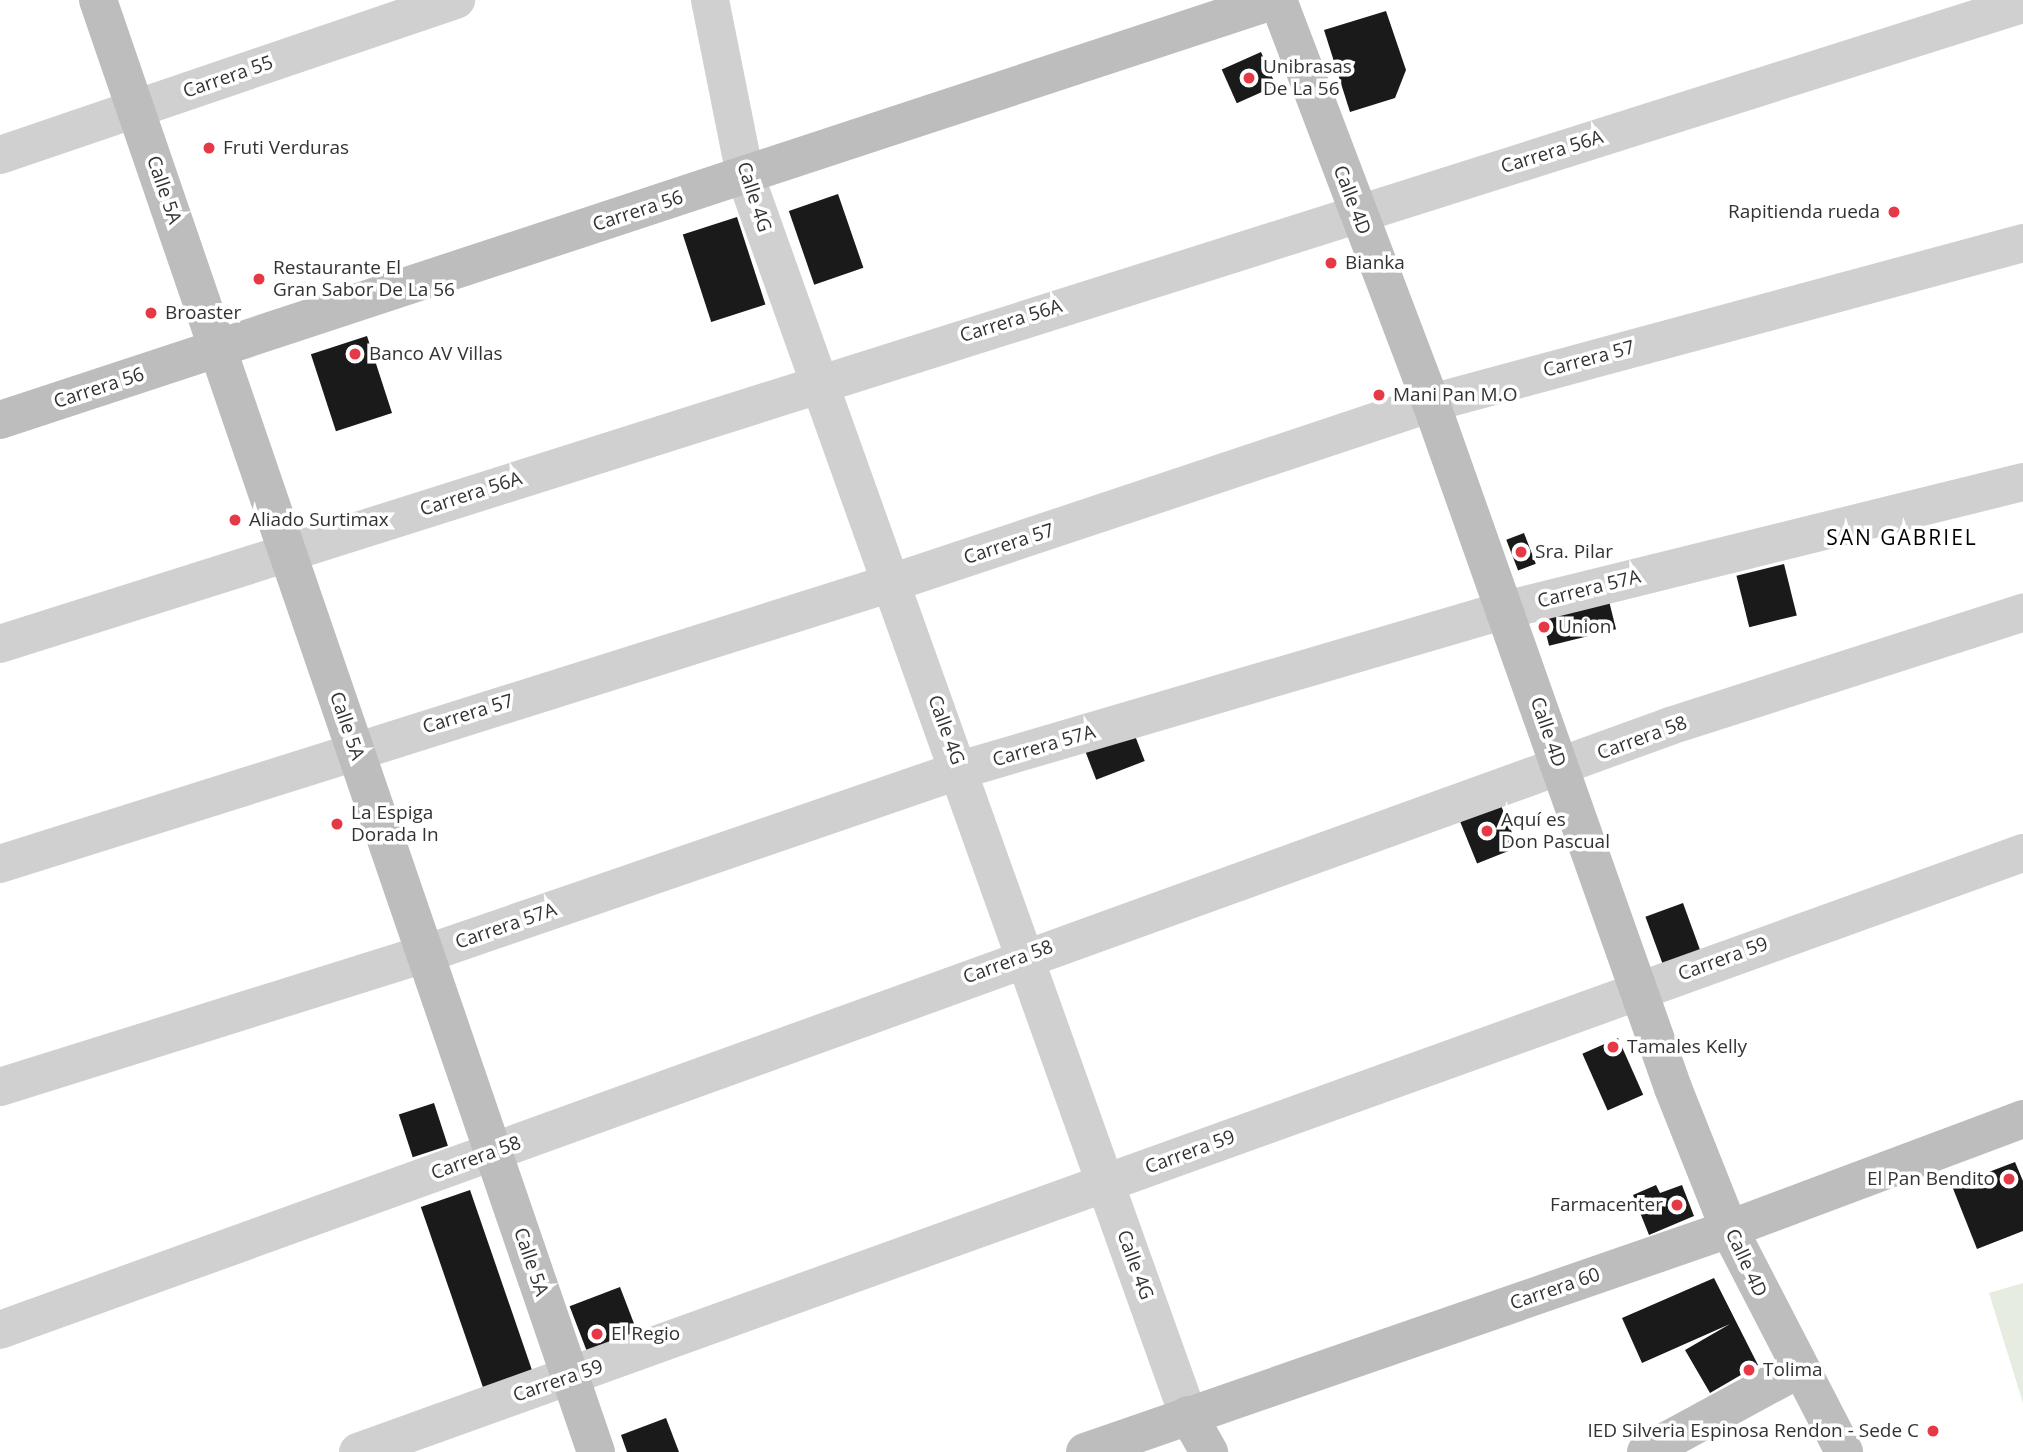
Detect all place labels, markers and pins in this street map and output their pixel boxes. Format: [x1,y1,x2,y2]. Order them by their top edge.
place label: Unibrasas De La 56 [1263,56,1352,100]
marker: Unibrasas De La 56 [1241,70,1257,86]
place label: Fruti Verduras [223,137,349,159]
marker: Fruti Verduras [201,140,217,156]
place label: Rapitienda rueda [1728,201,1880,223]
marker: Rapitienda rueda [1886,204,1902,220]
place label: Bianka [1345,252,1405,274]
marker: Bianka [1323,255,1339,271]
place label: Restaurante El Gran Sabor De La 56 [273,257,455,301]
marker: Restaurante El Gran Sabor De La 56 [251,271,267,287]
place label: Broaster [165,302,241,324]
marker: Broaster [143,305,159,321]
place label: Banco AV Villas [369,343,503,365]
marker: Banco AV Villas [347,346,363,362]
place label: Mani Pan M.O [1393,384,1517,406]
marker: Mani Pan M.O [1371,387,1387,403]
place label: Aliado Surtimax [249,509,389,531]
marker: Aliado Surtimax [227,512,243,528]
place label: Sra. Pilar [1535,541,1613,563]
marker: Sra. Pilar [1513,544,1529,560]
place label: Union [1558,616,1611,638]
marker: Union [1536,619,1552,635]
place label: La Espiga Dorada In [351,802,439,846]
place label: Aquí es Don Pascual [1501,809,1610,853]
marker: La Espiga Dorada In [329,816,345,832]
marker: Aquí es Don Pascual [1479,823,1495,839]
place label: Tamales Kelly [1627,1036,1747,1058]
marker: Tamales Kelly [1605,1039,1621,1055]
place label: El Pan Bendito [1867,1168,1995,1190]
marker: El Pan Bendito [2001,1171,2017,1187]
place label: Farmacenter [1550,1194,1663,1216]
marker: Farmacenter [1669,1197,1685,1213]
place label: El Regio [611,1323,680,1345]
marker: El Regio [589,1326,605,1342]
place label: Tolima [1763,1359,1823,1381]
marker: Tolima [1741,1362,1757,1378]
place label: IED Silveria Espinosa Rendon - Sede C [1588,1420,1919,1442]
marker: IED Silveria Espinosa Rendon - Sede C [1925,1423,1941,1439]

